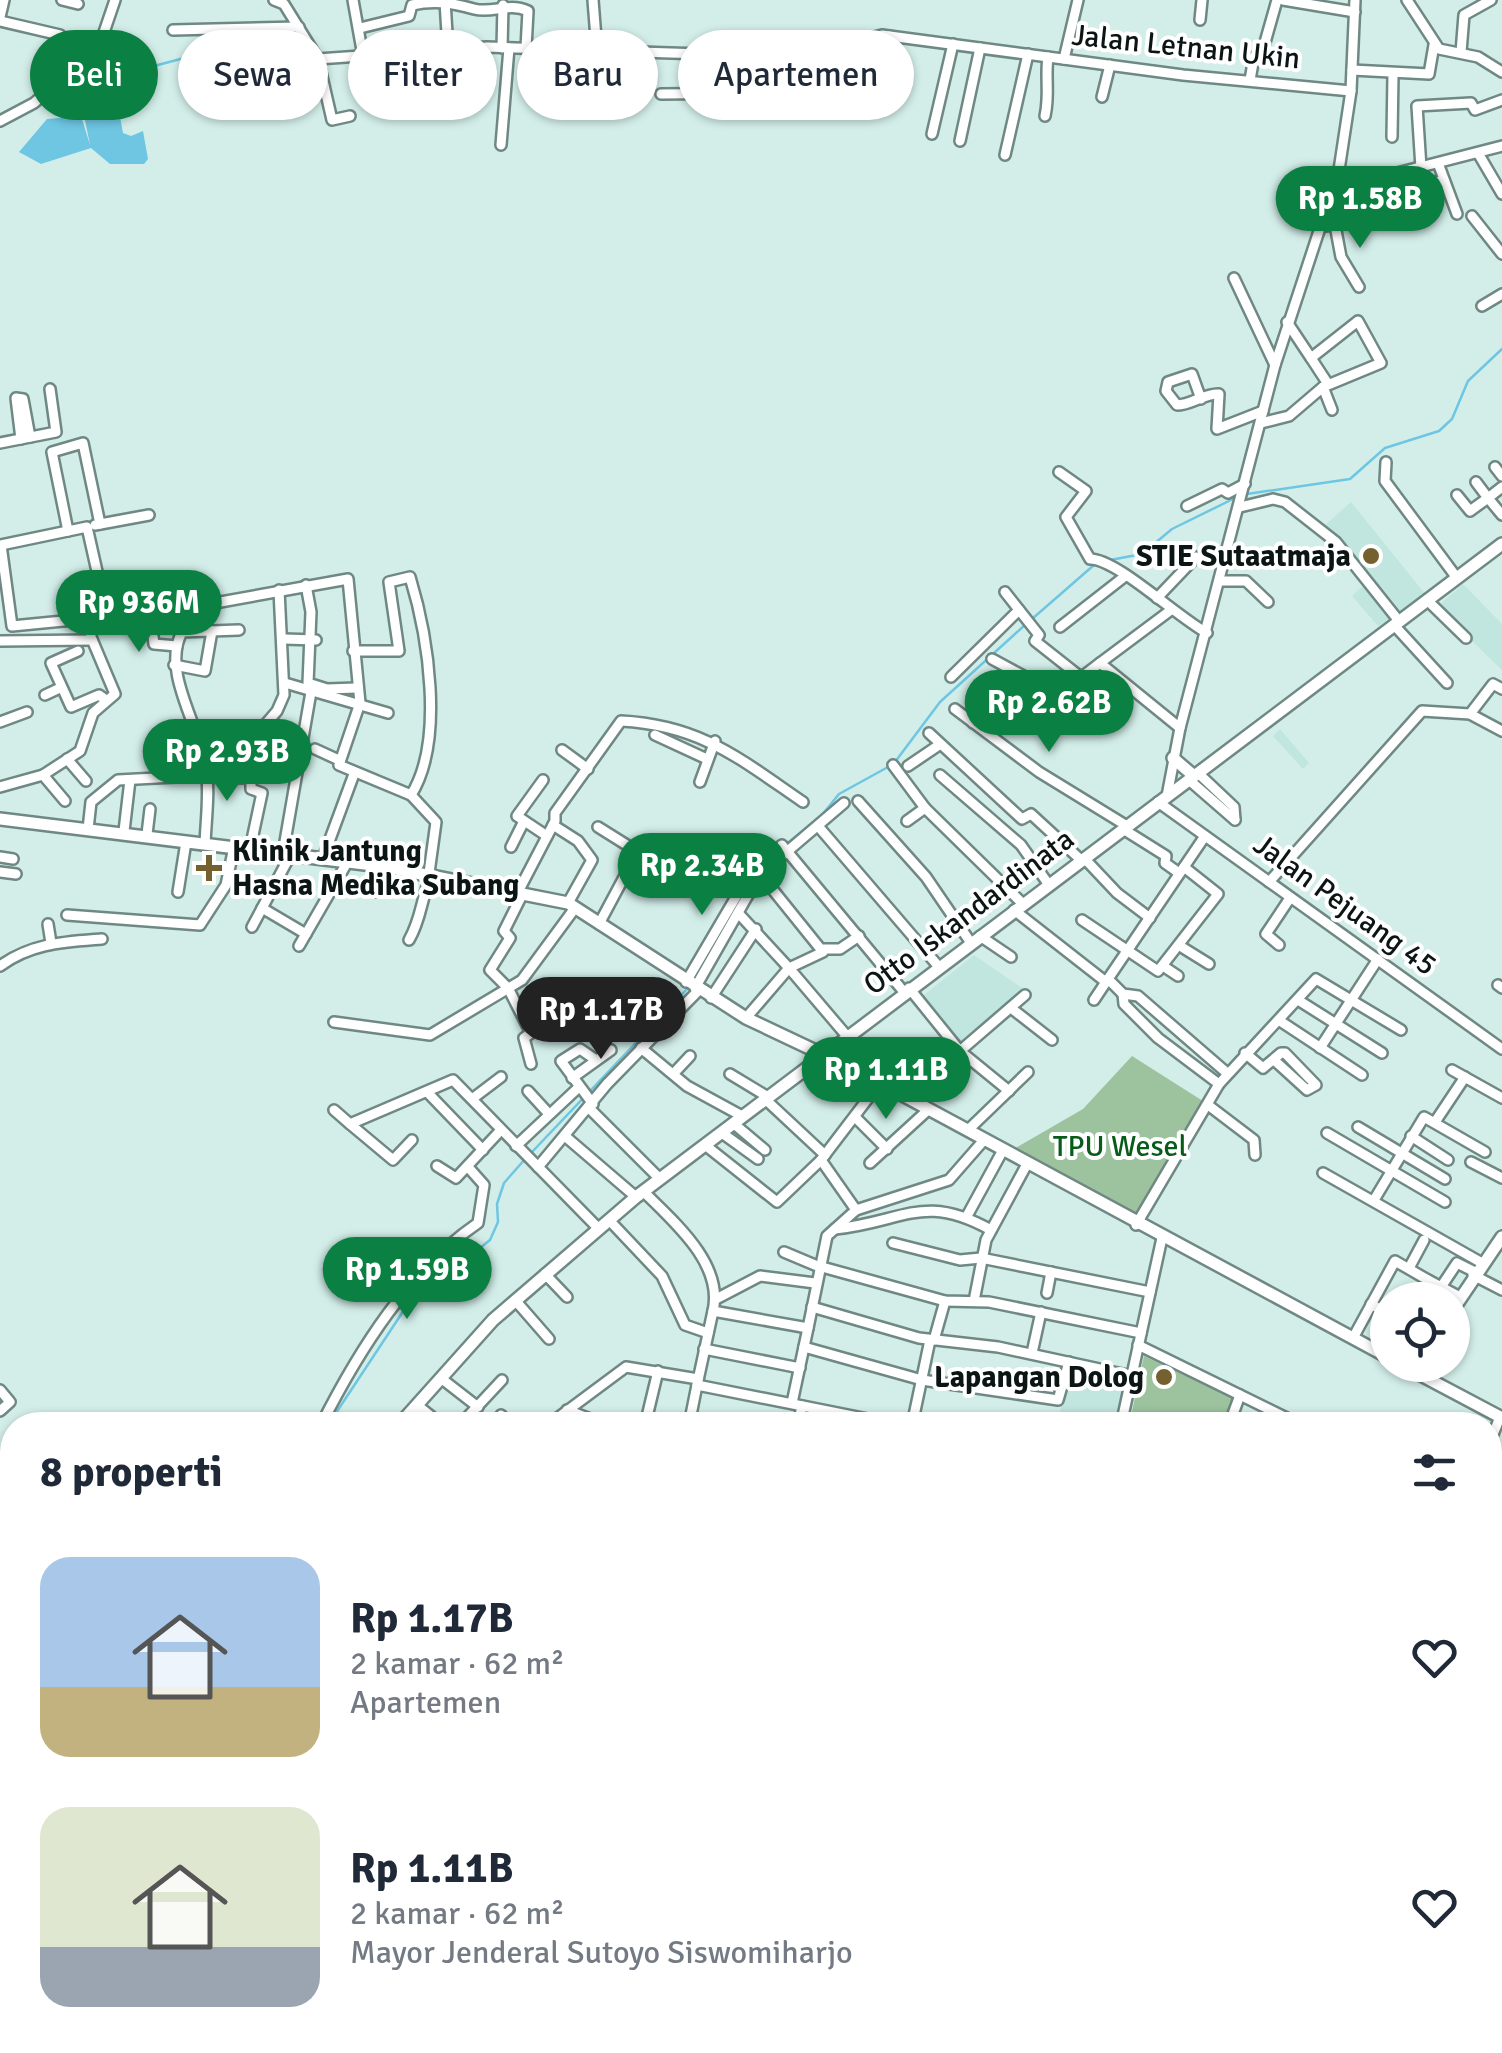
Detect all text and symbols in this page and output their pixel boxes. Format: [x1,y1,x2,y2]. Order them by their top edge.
street label: Jalan Letnan Ukin [1070,17,1302,77]
chip: Beli [30,30,158,120]
chip: Sewa [178,30,328,120]
chip: Filter [348,30,497,120]
chip: Baru [517,30,658,120]
chip: Apartemen [678,30,914,120]
pin: Rp 1.58B [1257,166,1463,251]
text: Rp 1.58B [1298,179,1422,218]
place label: STIE Sutaatmaja [1136,538,1351,575]
marker: STIE Sutaatmaja [1360,545,1382,567]
pin: Rp 936M [47,570,231,655]
text: Rp 936M [78,583,200,622]
pin: Rp 2.62B [946,670,1152,755]
text: Rp 2.62B [987,683,1111,722]
pin: Rp 2.93B [124,719,330,804]
text: Rp 2.93B [165,732,289,771]
street label: Otto Iskandardinata [856,821,1082,1003]
street label: Jalan Pejuang 45 [1246,826,1444,984]
place label: Klinik Jantung Hasna Medika Subang [232,833,519,904]
pin: Rp 2.34B [599,833,805,918]
text: Rp 2.34B [640,846,764,885]
marker: Klinik Jantung Hasna Medika Subang [196,855,222,881]
pin: Rp 1.17B [498,977,704,1062]
text: Rp 1.17B [539,990,663,1029]
pin: Rp 1.11B [783,1037,989,1122]
text: Rp 1.11B [824,1050,948,1089]
park label: TPU Wesel [1053,1128,1187,1165]
pin: Rp 1.59B [304,1237,510,1322]
text: Rp 1.59B [345,1250,469,1289]
map controls [1370,1282,1470,1382]
button: locate [1370,1282,1470,1382]
place label: Lapangan Dolog [934,1359,1144,1396]
marker: Lapangan Dolog [1153,1366,1175,1388]
icon: filters [1407,1445,1462,1500]
text: 8 properti [40,1447,223,1498]
text: Rp 1.17B [350,1593,514,1644]
icon: home [120,1597,240,1717]
icon: heart [1407,1630,1462,1685]
text: 2 kamar · 62 m² [350,1644,564,1683]
text: Apartemen [350,1683,501,1722]
text: Rp 1.11B [350,1843,514,1894]
icon: home [120,1847,240,1967]
icon: heart [1407,1880,1462,1935]
text: 2 kamar · 62 m² [350,1894,564,1933]
text: Mayor Jenderal Sutoyo Siswomiharjo [350,1933,853,1972]

